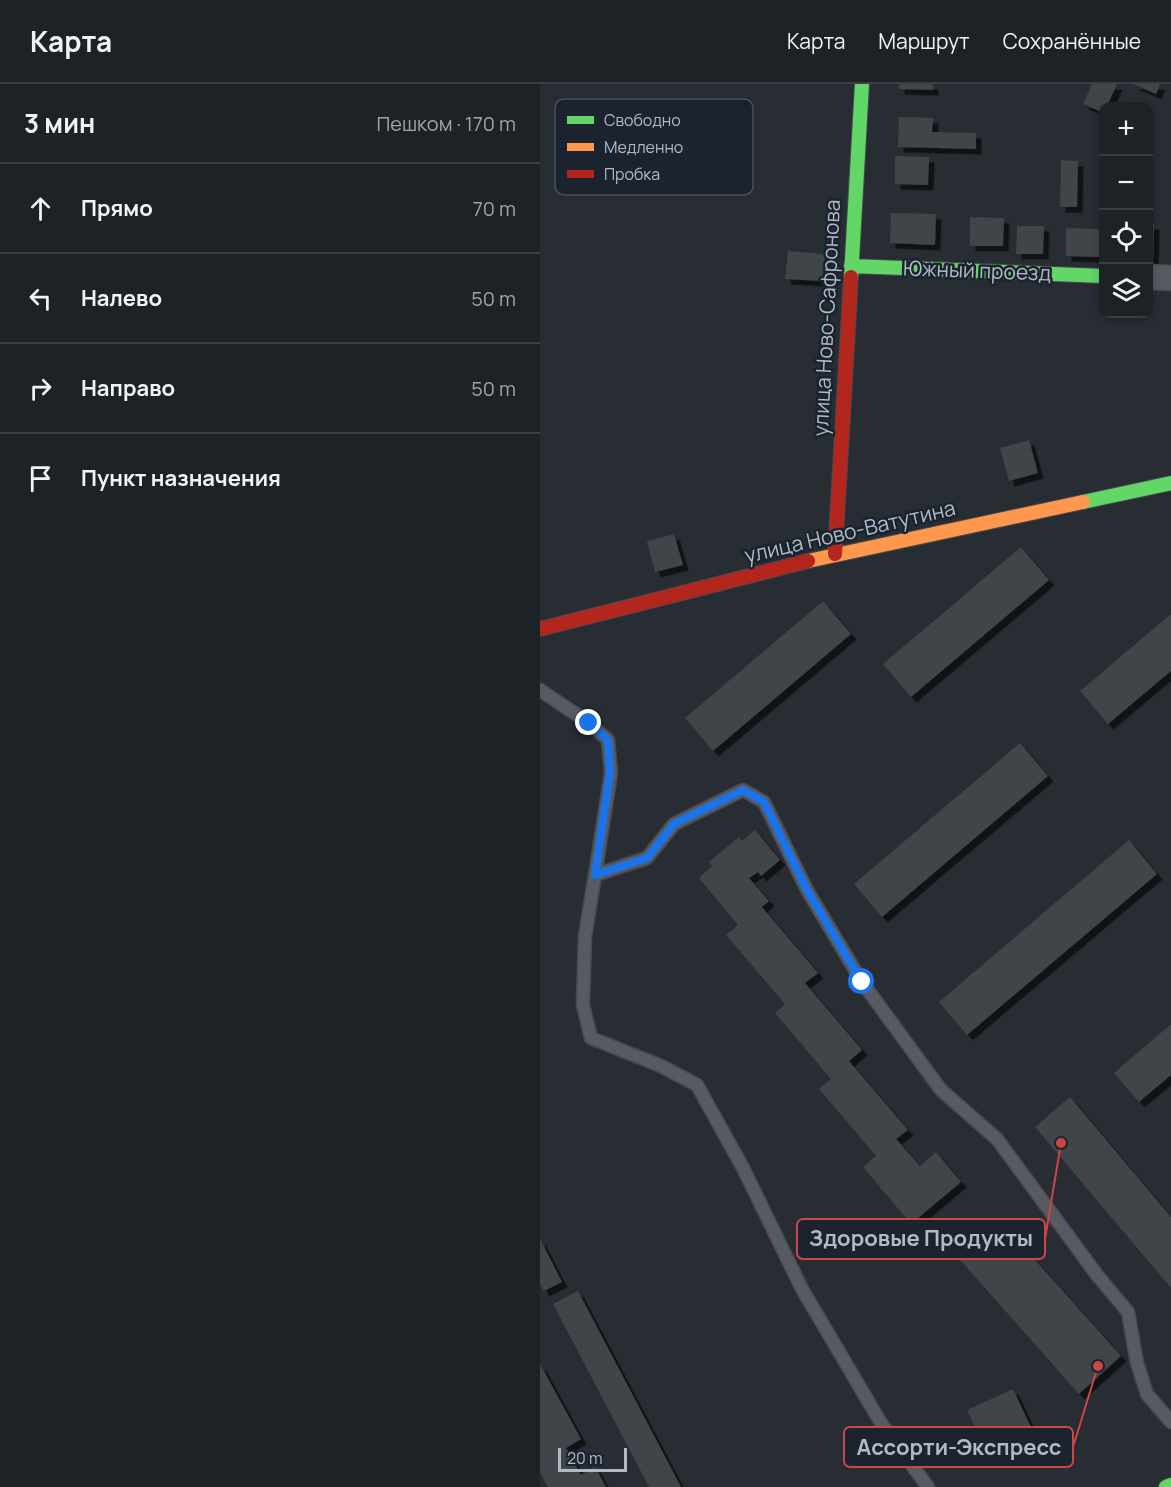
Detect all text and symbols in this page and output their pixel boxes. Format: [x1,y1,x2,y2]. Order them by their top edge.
text: Карта [30,22,112,60]
text: Карта [787,27,845,55]
text: Маршрут [878,27,970,55]
text: Сохранённые [1003,27,1141,55]
legend [555,99,753,195]
map controls [1099,102,1153,318]
button: + [1099,102,1153,156]
text: 3 мин [24,105,95,141]
text: Свободно [604,109,681,131]
text: Пешком · 170 m [376,110,516,137]
text: Медленно [604,136,683,158]
button: − [1099,156,1153,210]
text: Пробка [604,163,660,185]
icon: ahead [24,192,57,225]
text: Прямо [81,193,153,223]
text: 70 m [473,195,516,222]
street label: улица Ново-Сафронова [806,199,846,437]
button: locate [1099,210,1153,264]
street label: Южный проезд [903,253,1051,287]
button: layers [1099,264,1153,318]
icon: left [24,282,57,315]
text: Налево [81,283,162,313]
text: 50 m [471,285,516,312]
icon: right [24,372,57,405]
text: Направо [81,373,175,403]
text: 50 m [471,375,516,402]
icon: arrive [24,462,57,495]
text: Пункт назначения [81,463,281,493]
street label: улица Ново-Ватутина [742,493,958,569]
route end [575,709,601,735]
route start [848,968,874,994]
callout: Здоровые Продукты [797,1219,1045,1259]
text: Здоровые Продукты [809,1223,1033,1253]
callout: Ассорти-Экспресс [844,1427,1073,1467]
text: Ассорти-Экспресс [856,1432,1062,1462]
scale bar [558,1445,627,1472]
text: 20 m [567,1447,603,1469]

